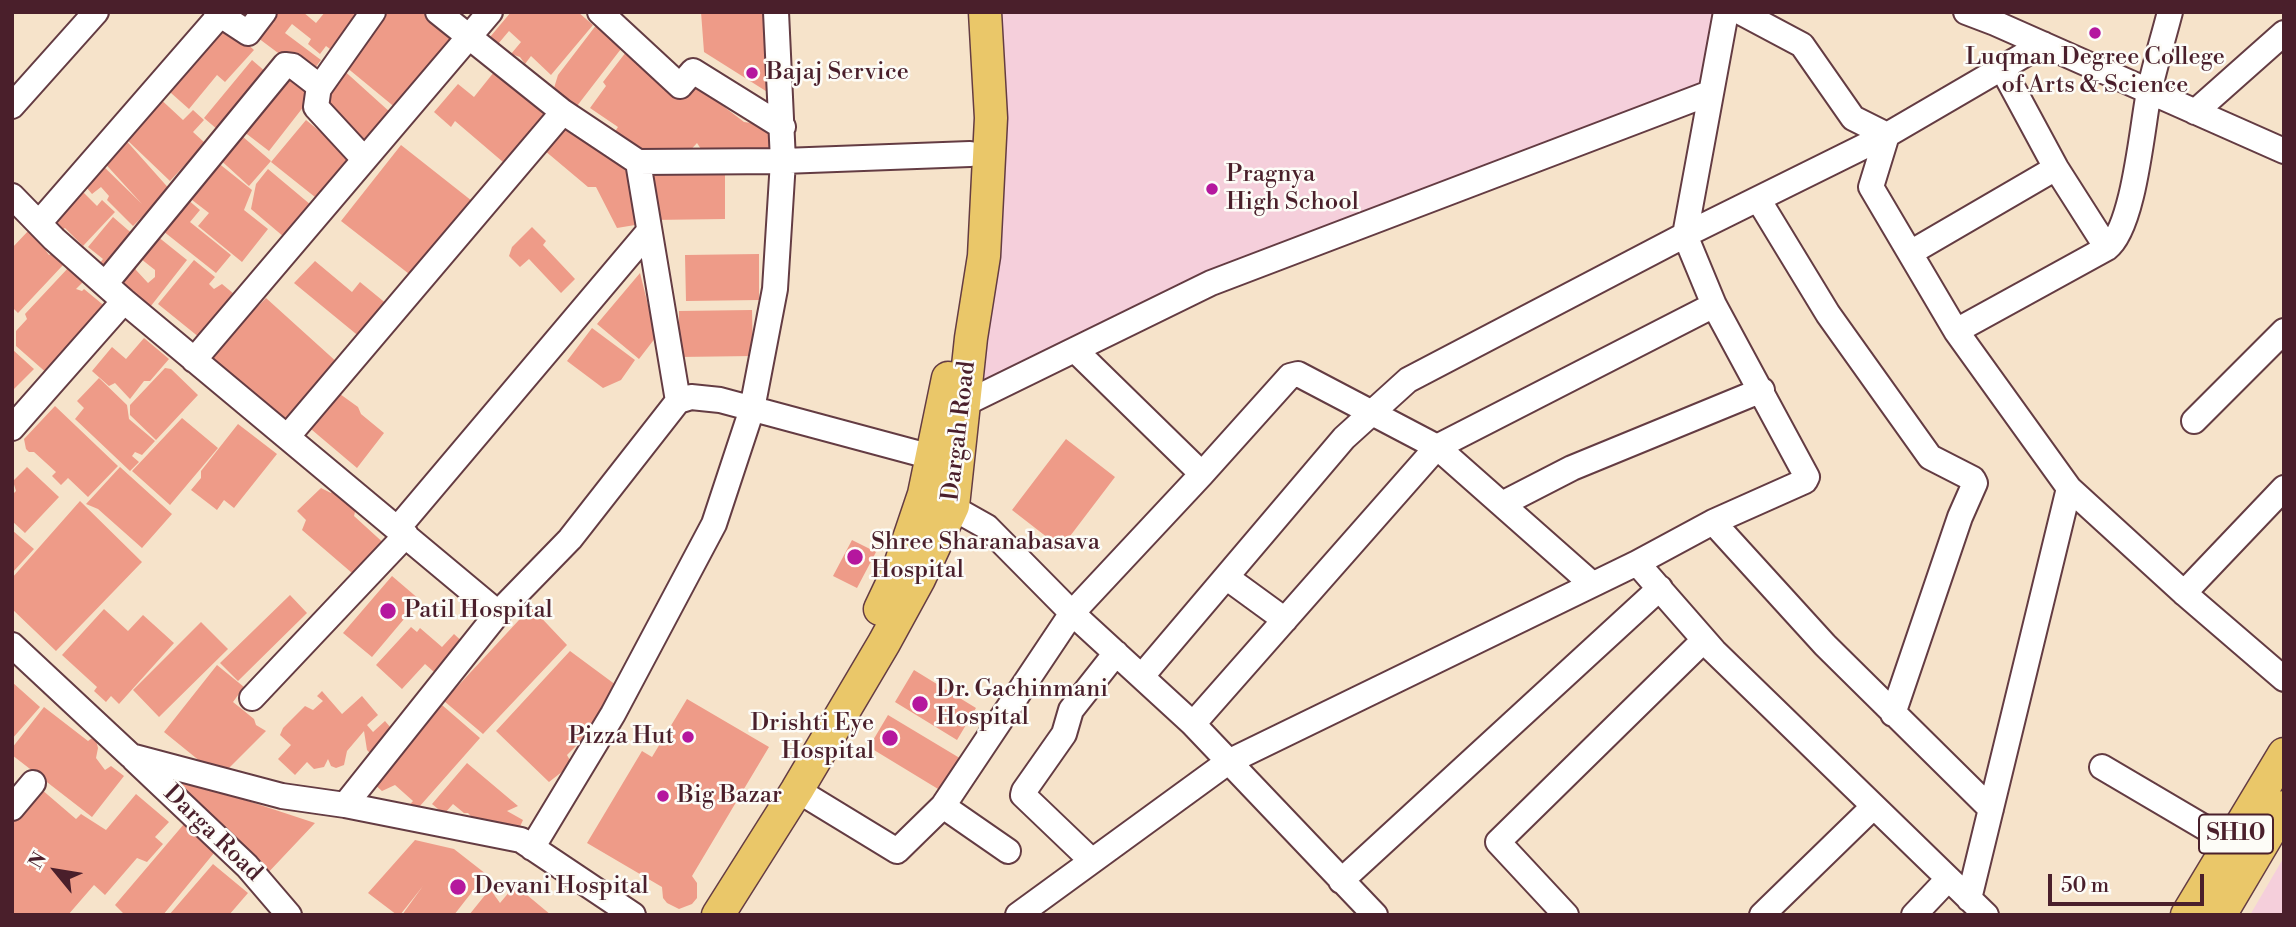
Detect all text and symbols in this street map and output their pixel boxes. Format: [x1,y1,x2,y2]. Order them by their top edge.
marker: Luqman Degree College of Arts & Science [2087,25,2103,41]
place label: Luqman Degree College of Arts & Science [1965,44,2225,100]
place label: Bajaj Service [766,59,909,87]
marker: Bajaj Service [744,65,760,81]
place label: Pragnya High School [1226,161,1359,217]
marker: Pragnya High School [1204,181,1220,197]
street label: Dargah Road [937,360,983,502]
place label: Shree Sharanabasava Hospital [871,529,1100,585]
marker: Shree Sharanabasava Hospital [845,547,865,567]
place label: Patil Hospital [404,597,553,625]
marker: Patil Hospital [378,601,398,621]
place label: Dr. Gachinmani Hospital [936,676,1108,732]
marker: Dr. Gachinmani Hospital [910,694,930,714]
place label: Drishti Eye Hospital [750,710,874,766]
place label: Pizza Hut [568,723,674,751]
marker: Drishti Eye Hospital [880,728,900,748]
marker: Pizza Hut [680,729,696,745]
street label: Darga Road [157,780,267,888]
place label: Big Bazar [677,782,782,810]
marker: Big Bazar [655,788,671,804]
road number: SH10 [2199,814,2273,854]
north arrow [21,836,91,906]
text: N [24,848,52,873]
scale bar [2051,860,2207,904]
place label: Devani Hospital [474,873,649,901]
text: 50 m [2061,873,2109,899]
marker: Devani Hospital [448,877,468,897]

